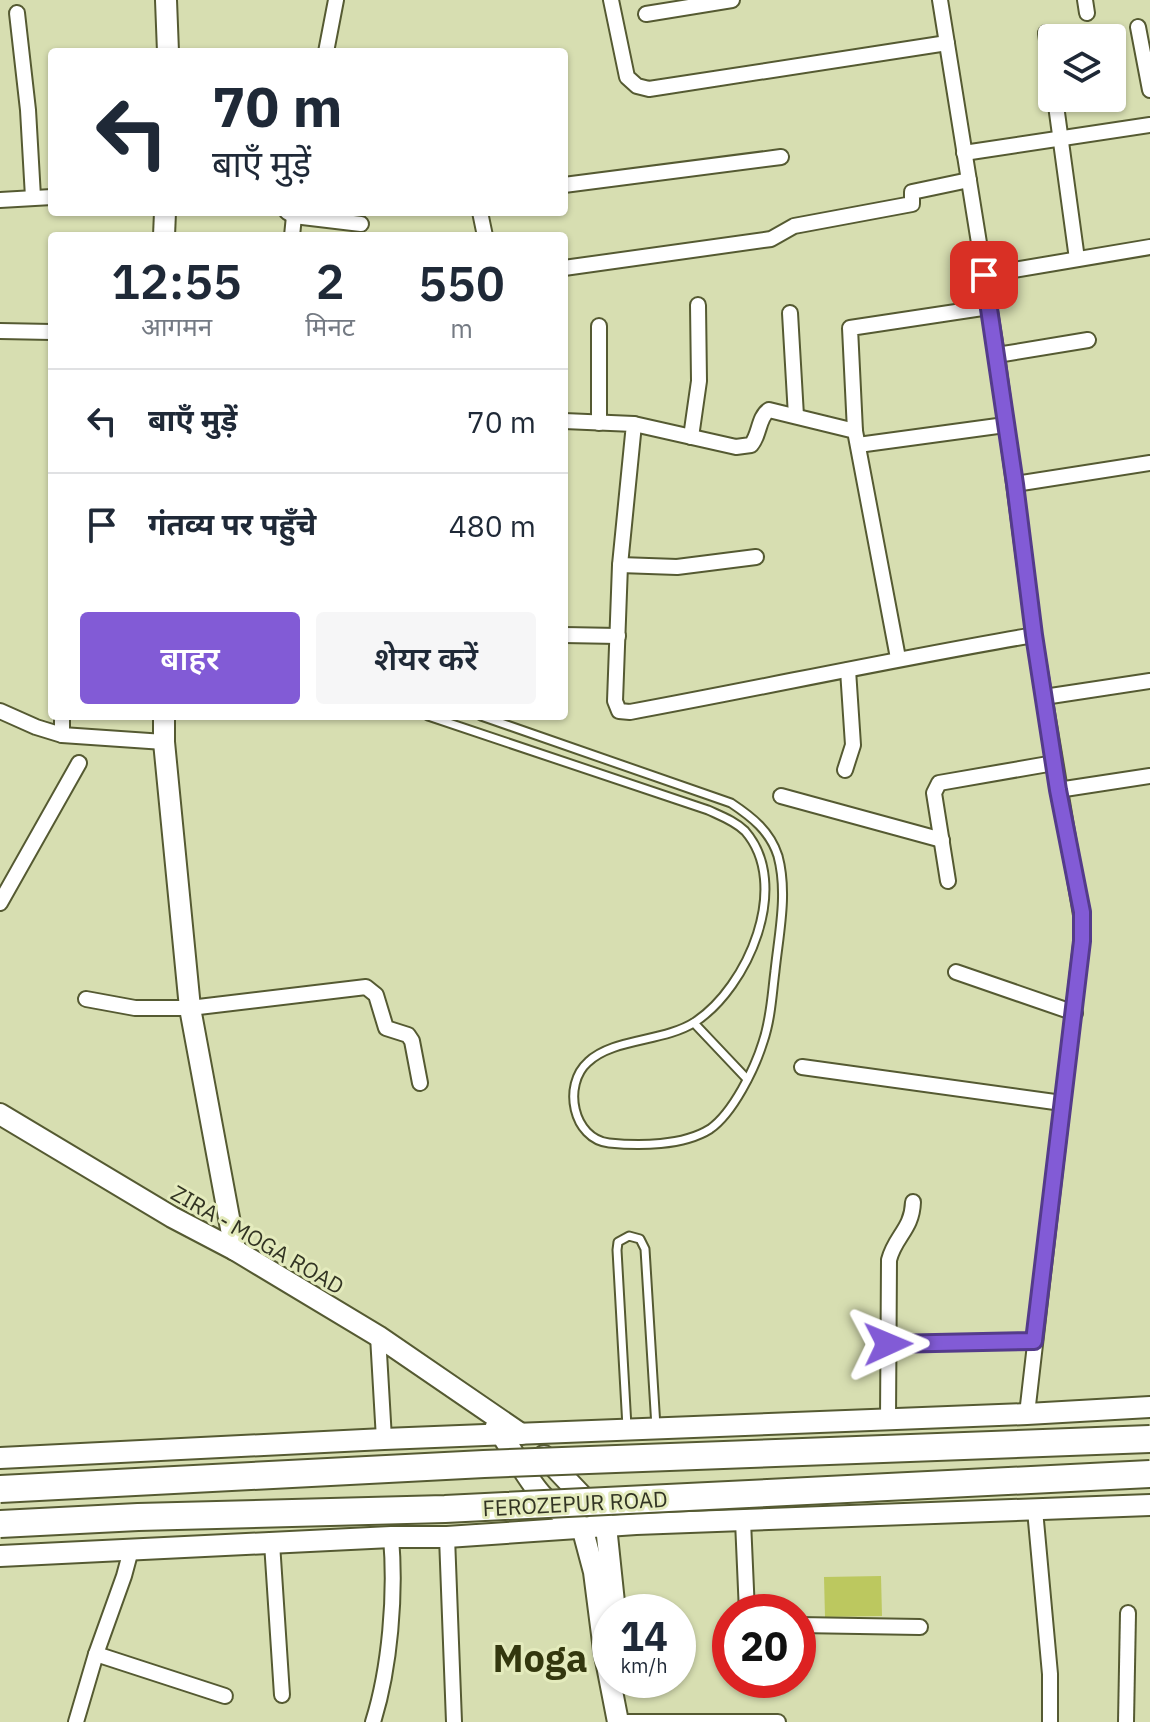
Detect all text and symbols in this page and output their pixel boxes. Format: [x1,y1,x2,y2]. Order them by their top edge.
map controls [1038,24,1126,112]
button: layers [1038,24,1126,112]
text: 70 m [212,70,342,142]
icon: left [80,80,184,184]
text: बाएँ मुड़ें [212,140,311,187]
pin [950,241,1018,309]
text: 12:55 [111,250,242,312]
text: 2 [316,250,344,312]
text: 550 [418,252,505,314]
icon: arrive [962,253,1006,297]
text: आगमन [141,309,212,343]
text: मिनट [305,309,355,343]
text: m [450,311,473,345]
icon: left [80,399,124,443]
text: बाएँ मुड़ें [148,400,237,439]
text: 70 m [467,402,536,441]
icon: arrive [80,503,124,547]
text: गंतव्य पर पहुँचे [148,504,316,543]
text: 480 m [449,506,536,545]
button: बाहर [80,612,300,704]
button: शेयर करें [316,612,536,704]
street label: ZIRA - MOGA ROAD [166,1178,350,1300]
position arrow [846,1302,930,1386]
street label: FEROZEPUR ROAD [482,1484,668,1522]
speed limit sign: 20 [712,1594,816,1698]
text: 14 [620,1610,668,1662]
district label: Moga [492,1633,588,1682]
text: km/h [620,1652,668,1679]

